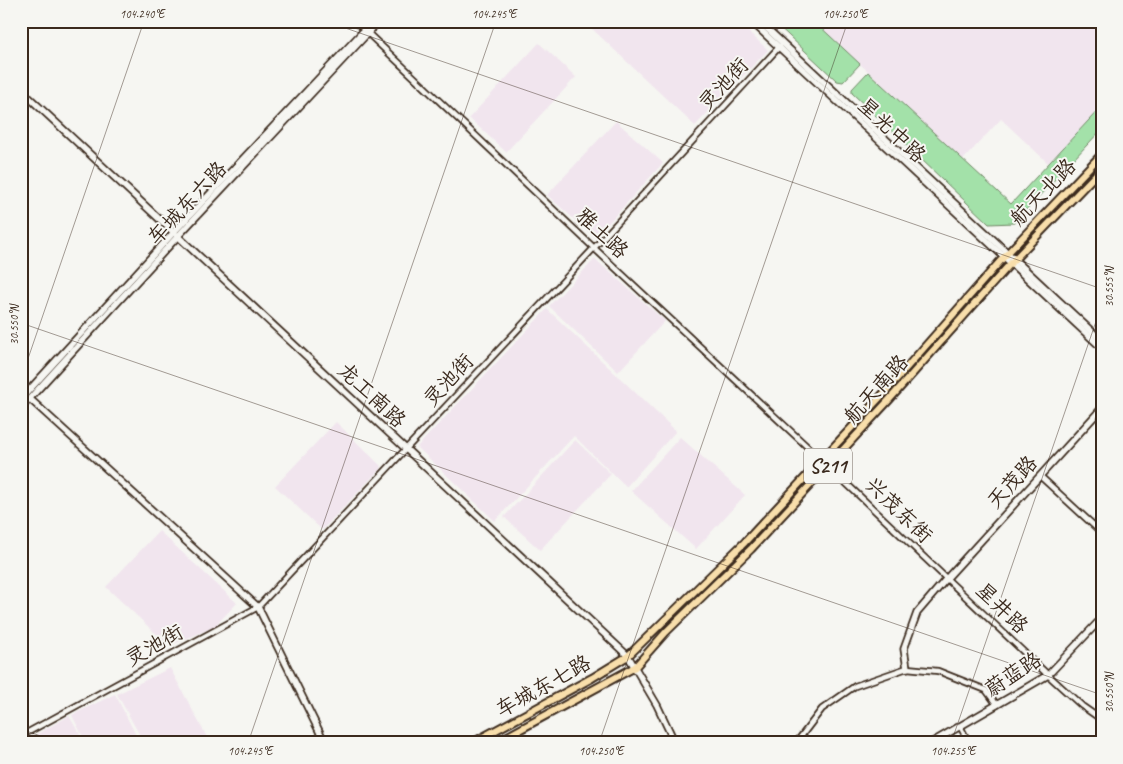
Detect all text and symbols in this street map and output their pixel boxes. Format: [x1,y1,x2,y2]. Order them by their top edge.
text: 104.240°E [120,6,166,22]
text: 104.245°E [472,6,518,22]
text: 104.250°E [823,6,869,22]
street label: 灵池街 [692,52,754,116]
street label: 星光中路 [852,92,932,168]
street label: 航天北路 [1004,153,1082,231]
street label: 车城东六路 [142,156,232,250]
street label: 雅土路 [570,202,634,264]
text: 30.555°N [1101,265,1117,307]
text: 30.550°N [6,303,22,345]
street label: 灵池街 [417,348,479,412]
street label: 航天南路 [838,349,914,429]
street label: 龙工南路 [332,357,412,433]
road number: S211 [804,448,852,484]
street label: 天茂路 [981,450,1043,514]
street label: 兴茂东街 [860,471,938,549]
street label: 星井路 [970,577,1034,639]
street label: 灵池街 [120,618,188,672]
street label: 蔚蓝路 [980,646,1046,702]
street label: 车城东七路 [491,649,595,723]
text: 30.550°N [1101,671,1117,713]
text: 104.245°E [228,743,274,759]
text: 104.250°E [579,743,625,759]
text: 104.255°E [931,743,977,759]

